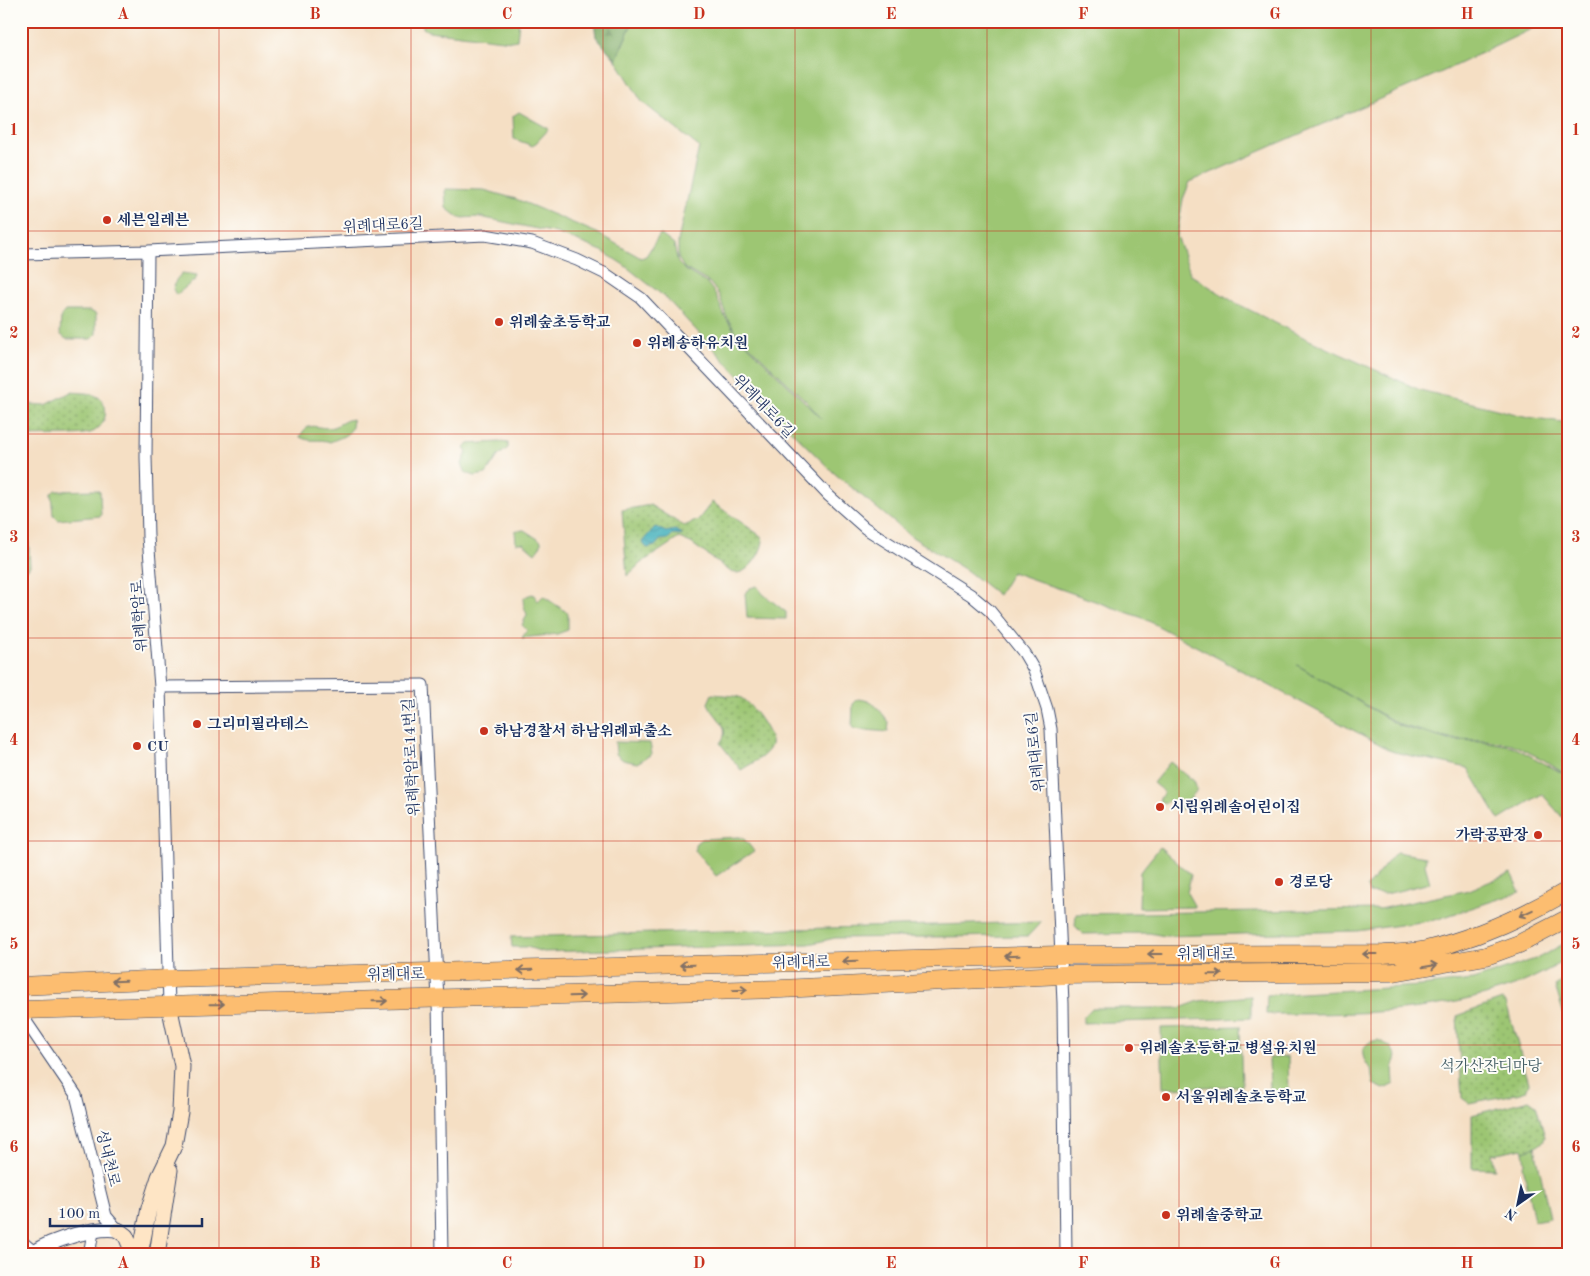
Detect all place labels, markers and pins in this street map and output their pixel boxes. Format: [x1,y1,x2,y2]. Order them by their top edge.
place label: 세븐일레븐 [117,211,190,229]
marker: 세븐일레븐 [101,214,113,226]
place label: 위례숲초등학교 [509,313,611,331]
marker: 위례숲초등학교 [493,316,505,328]
place label: 위례송하유치원 [647,334,748,352]
marker: 위례송하유치원 [631,337,643,349]
place label: 그리미필라테스 [207,715,309,733]
marker: 그리미필라테스 [191,718,203,730]
place label: 하남경찰서 하남위례파출소 [494,722,673,740]
marker: 하남경찰서 하남위례파출소 [478,725,490,737]
marker: CU [131,740,143,752]
place label: CU [147,740,169,755]
place label: 시립위례솔어린이집 [1170,798,1300,816]
marker: 시립위례솔어린이집 [1154,801,1166,813]
place label: 가락공판장 [1456,826,1529,844]
marker: 가락공판장 [1532,829,1544,841]
place label: 경로당 [1289,873,1333,891]
marker: 경로당 [1273,876,1285,888]
place label: 위례솔초등학교 병설유치원 [1139,1039,1317,1057]
marker: 위례솔초등학교 병설유치원 [1123,1042,1135,1054]
place label: 서울위례솔초등학교 [1176,1088,1307,1106]
marker: 서울위례솔초등학교 [1160,1091,1172,1103]
place label: 위례솔중학교 [1176,1206,1263,1224]
marker: 위례솔중학교 [1160,1209,1172,1221]

